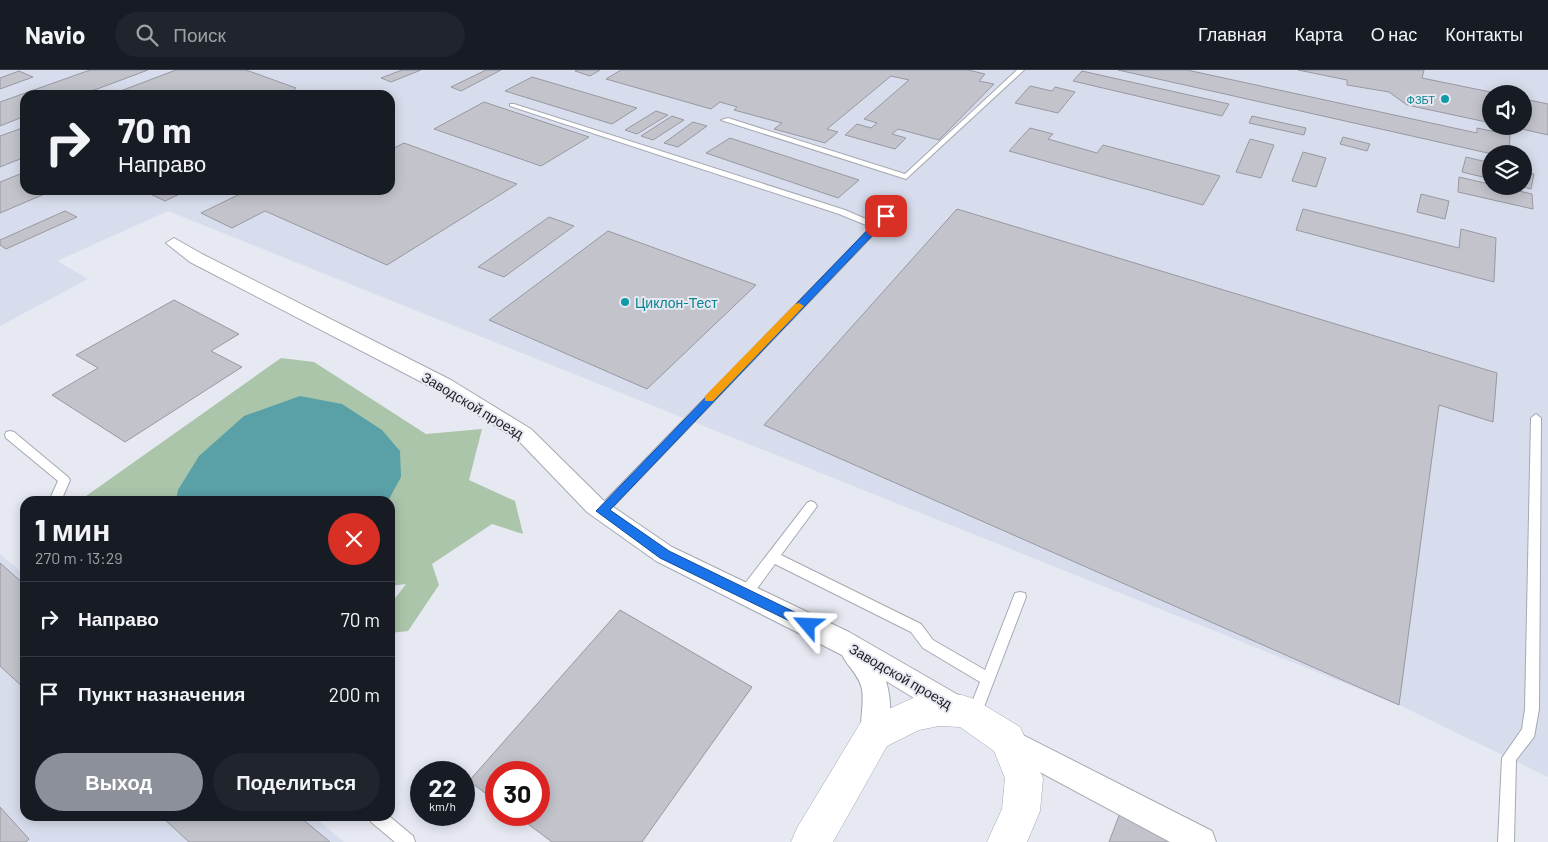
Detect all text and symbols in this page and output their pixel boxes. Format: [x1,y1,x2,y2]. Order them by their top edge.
search box [115,12,465,57]
text: Navio [25,20,85,49]
icon: search [133,21,161,49]
text: Поиск [173,23,226,46]
text: Главная [1198,23,1267,45]
text: Карта [1295,23,1343,45]
text: О нас [1371,23,1417,45]
text: Контакты [1445,23,1523,45]
map controls [1482,85,1532,195]
button: sound [1482,85,1532,135]
place label: ФЗБТ [1407,93,1435,106]
marker: ФЗБТ [1439,93,1451,105]
text: 70 m [118,108,192,150]
icon: right [35,110,100,175]
button: layers [1482,145,1532,195]
text: Направо [118,150,206,176]
pin [865,195,907,237]
icon: arrive [872,202,900,230]
place label: Циклон-Тест [635,294,718,311]
marker: Циклон-Тест [619,296,631,308]
street label: Заводской проезд [419,368,527,442]
text: 1 мин [35,511,110,547]
button: close [328,513,380,565]
text: 270 m · 13:29 [35,548,123,567]
position arrow [781,598,833,650]
icon: right [35,605,63,633]
text: Направо [78,607,159,630]
text: 70 m [341,608,380,631]
street label: Заводской проезд [847,640,955,712]
icon: arrive [35,680,63,708]
text: Пункт назначения [78,682,245,705]
text: 200 m [329,683,380,706]
button: Выход [35,753,203,811]
button: Поделиться [213,753,380,811]
speed limit sign: 30 [485,761,550,826]
text: 22 [428,772,457,802]
text: km/h [429,799,456,813]

